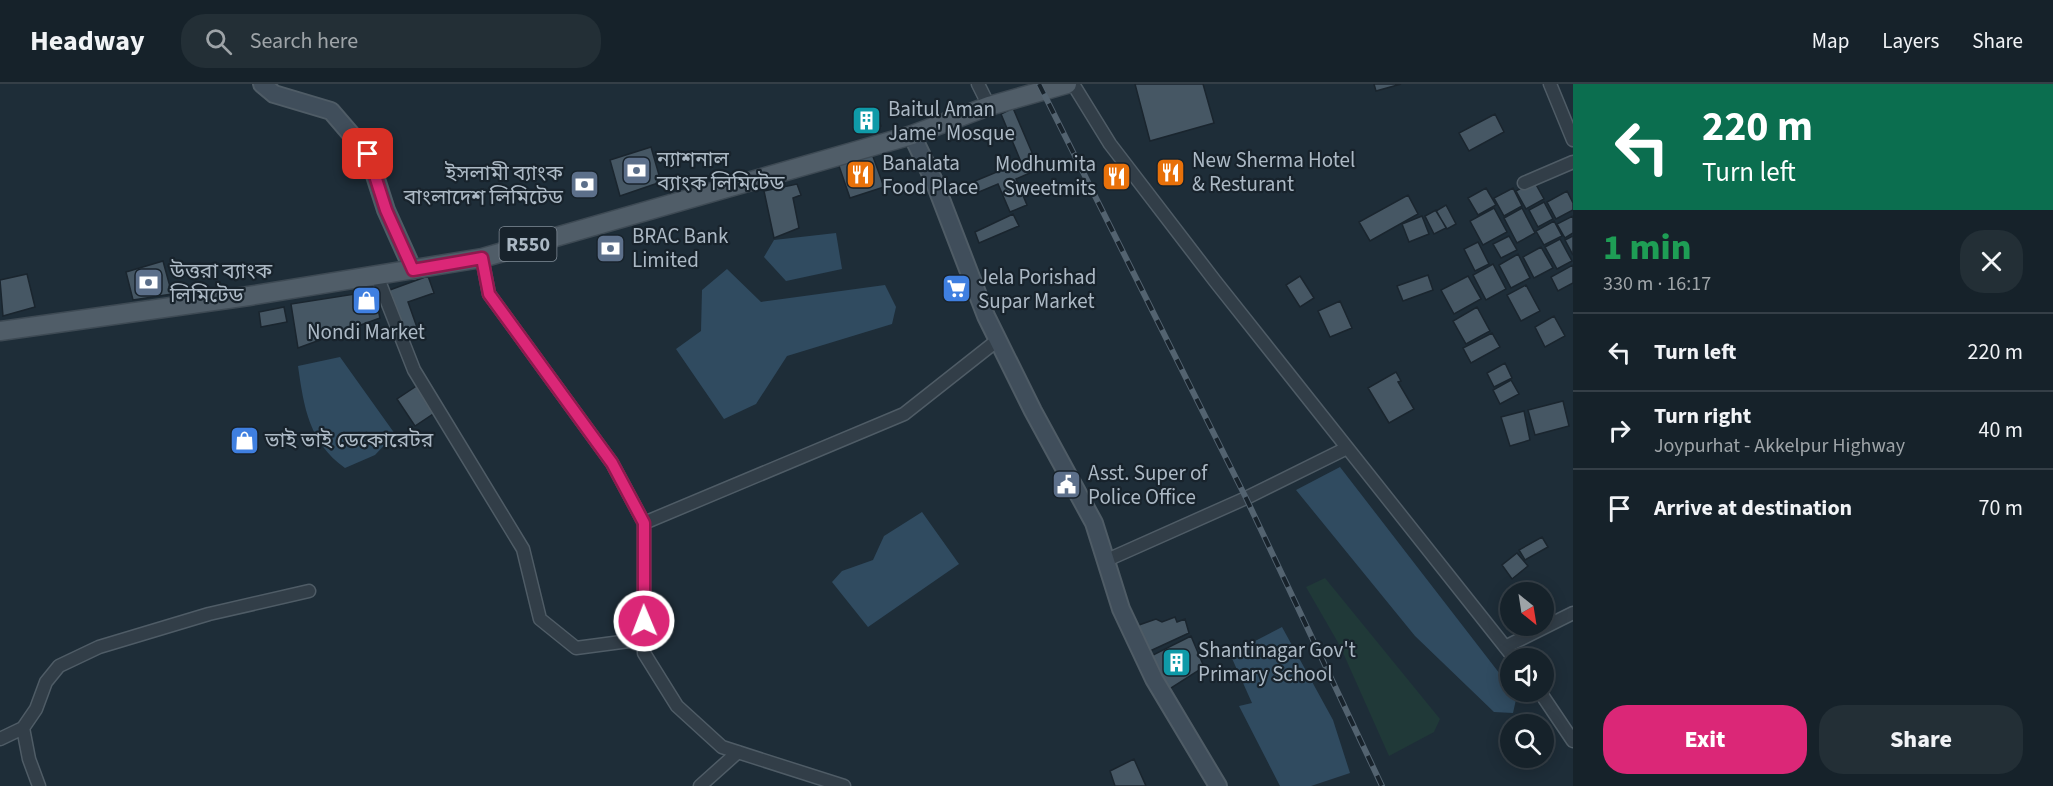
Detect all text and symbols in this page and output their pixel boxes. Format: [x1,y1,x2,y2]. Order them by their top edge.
search box [181,14,601,68]
text: Headway [30,21,145,61]
icon: search [202,25,235,58]
text: Search here [250,25,358,57]
text: Map [1812,26,1849,56]
text: Layers [1882,26,1939,56]
text: Share [1972,26,2023,56]
place label: Baitul Aman Jame' Mosque [888,94,1015,148]
text: 220 m [1702,97,1813,157]
building icon: Baitul Aman Jame' Mosque [851,105,883,137]
icon: left [1603,108,1681,186]
pin [342,128,393,179]
icon: arrive [351,137,384,170]
place label: ন্যাশনাল ব্যাংক লিমিটেড [656,144,786,198]
place label: New Sherma Hotel & Resturant [1192,145,1355,199]
place label: Banalata Food Place [882,148,978,202]
place label: Modhumita Sweetmits [995,149,1096,203]
text: Turn left [1702,153,1796,192]
bank icon: ন্যাশনাল ব্যাংক লিমিটেড [620,155,652,187]
restaurant icon: New Sherma Hotel & Resturant [1155,156,1187,188]
place label: ইসলামী ব্যাংক বাংলাদেশ লিমিটেড [403,158,564,212]
restaurant icon: Banalata Food Place [845,159,877,191]
restaurant icon: Modhumita Sweetmits [1101,160,1133,192]
bank icon: ইসলামী ব্যাংক বাংলাদেশ লিমিটেড [568,169,600,201]
place label: BRAC Bank Limited [632,221,729,275]
text: 1 min [1603,222,1691,273]
road number: R550 [500,227,556,261]
button: close [1960,230,2023,293]
bank icon: BRAC Bank Limited [595,232,627,264]
place label: উত্তরা ব্যাংক লিমিটেড [169,256,273,310]
place label: Jela Porishad Supar Market [978,262,1096,316]
bank icon: উত্তরা ব্যাংক লিমিটেড [133,267,165,299]
text: 330 m · 16:17 [1603,270,1711,298]
supermarket icon: Jela Porishad Supar Market [941,273,973,305]
shop icon: Nondi Market [350,285,382,317]
place label: Nondi Market [307,317,425,347]
icon: left [1603,336,1636,369]
text: Turn left [1654,336,1736,368]
text: 220 m [1968,336,2023,368]
text: Turn right [1654,400,1751,432]
icon: right [1603,414,1636,447]
text: 40 m [1978,414,2023,446]
shop icon: ভাই ভাই ডেকোরেটর [228,424,260,456]
place label: ভাই ভাই ডেকোরেটর [264,425,434,455]
text: Joypurhat - Akkelpur Highway [1654,432,1905,460]
place label: Asst. Super of Police Office [1088,458,1208,512]
public building icon: Asst. Super of Police Office [1051,469,1083,501]
icon: arrive [1603,492,1636,525]
text: Arrive at destination [1654,492,1852,524]
text: 70 m [1978,492,2023,524]
north arrow [1500,582,1554,636]
map controls [1500,582,1554,768]
position arrow [612,589,676,653]
place label: Shantinagar Gov't Primary School [1198,635,1356,689]
building icon: Shantinagar Gov't Primary School [1161,646,1193,678]
button: sound [1500,648,1554,702]
button: Exit [1603,705,1807,774]
button: Share [1819,705,2023,774]
button: search [1500,714,1554,768]

